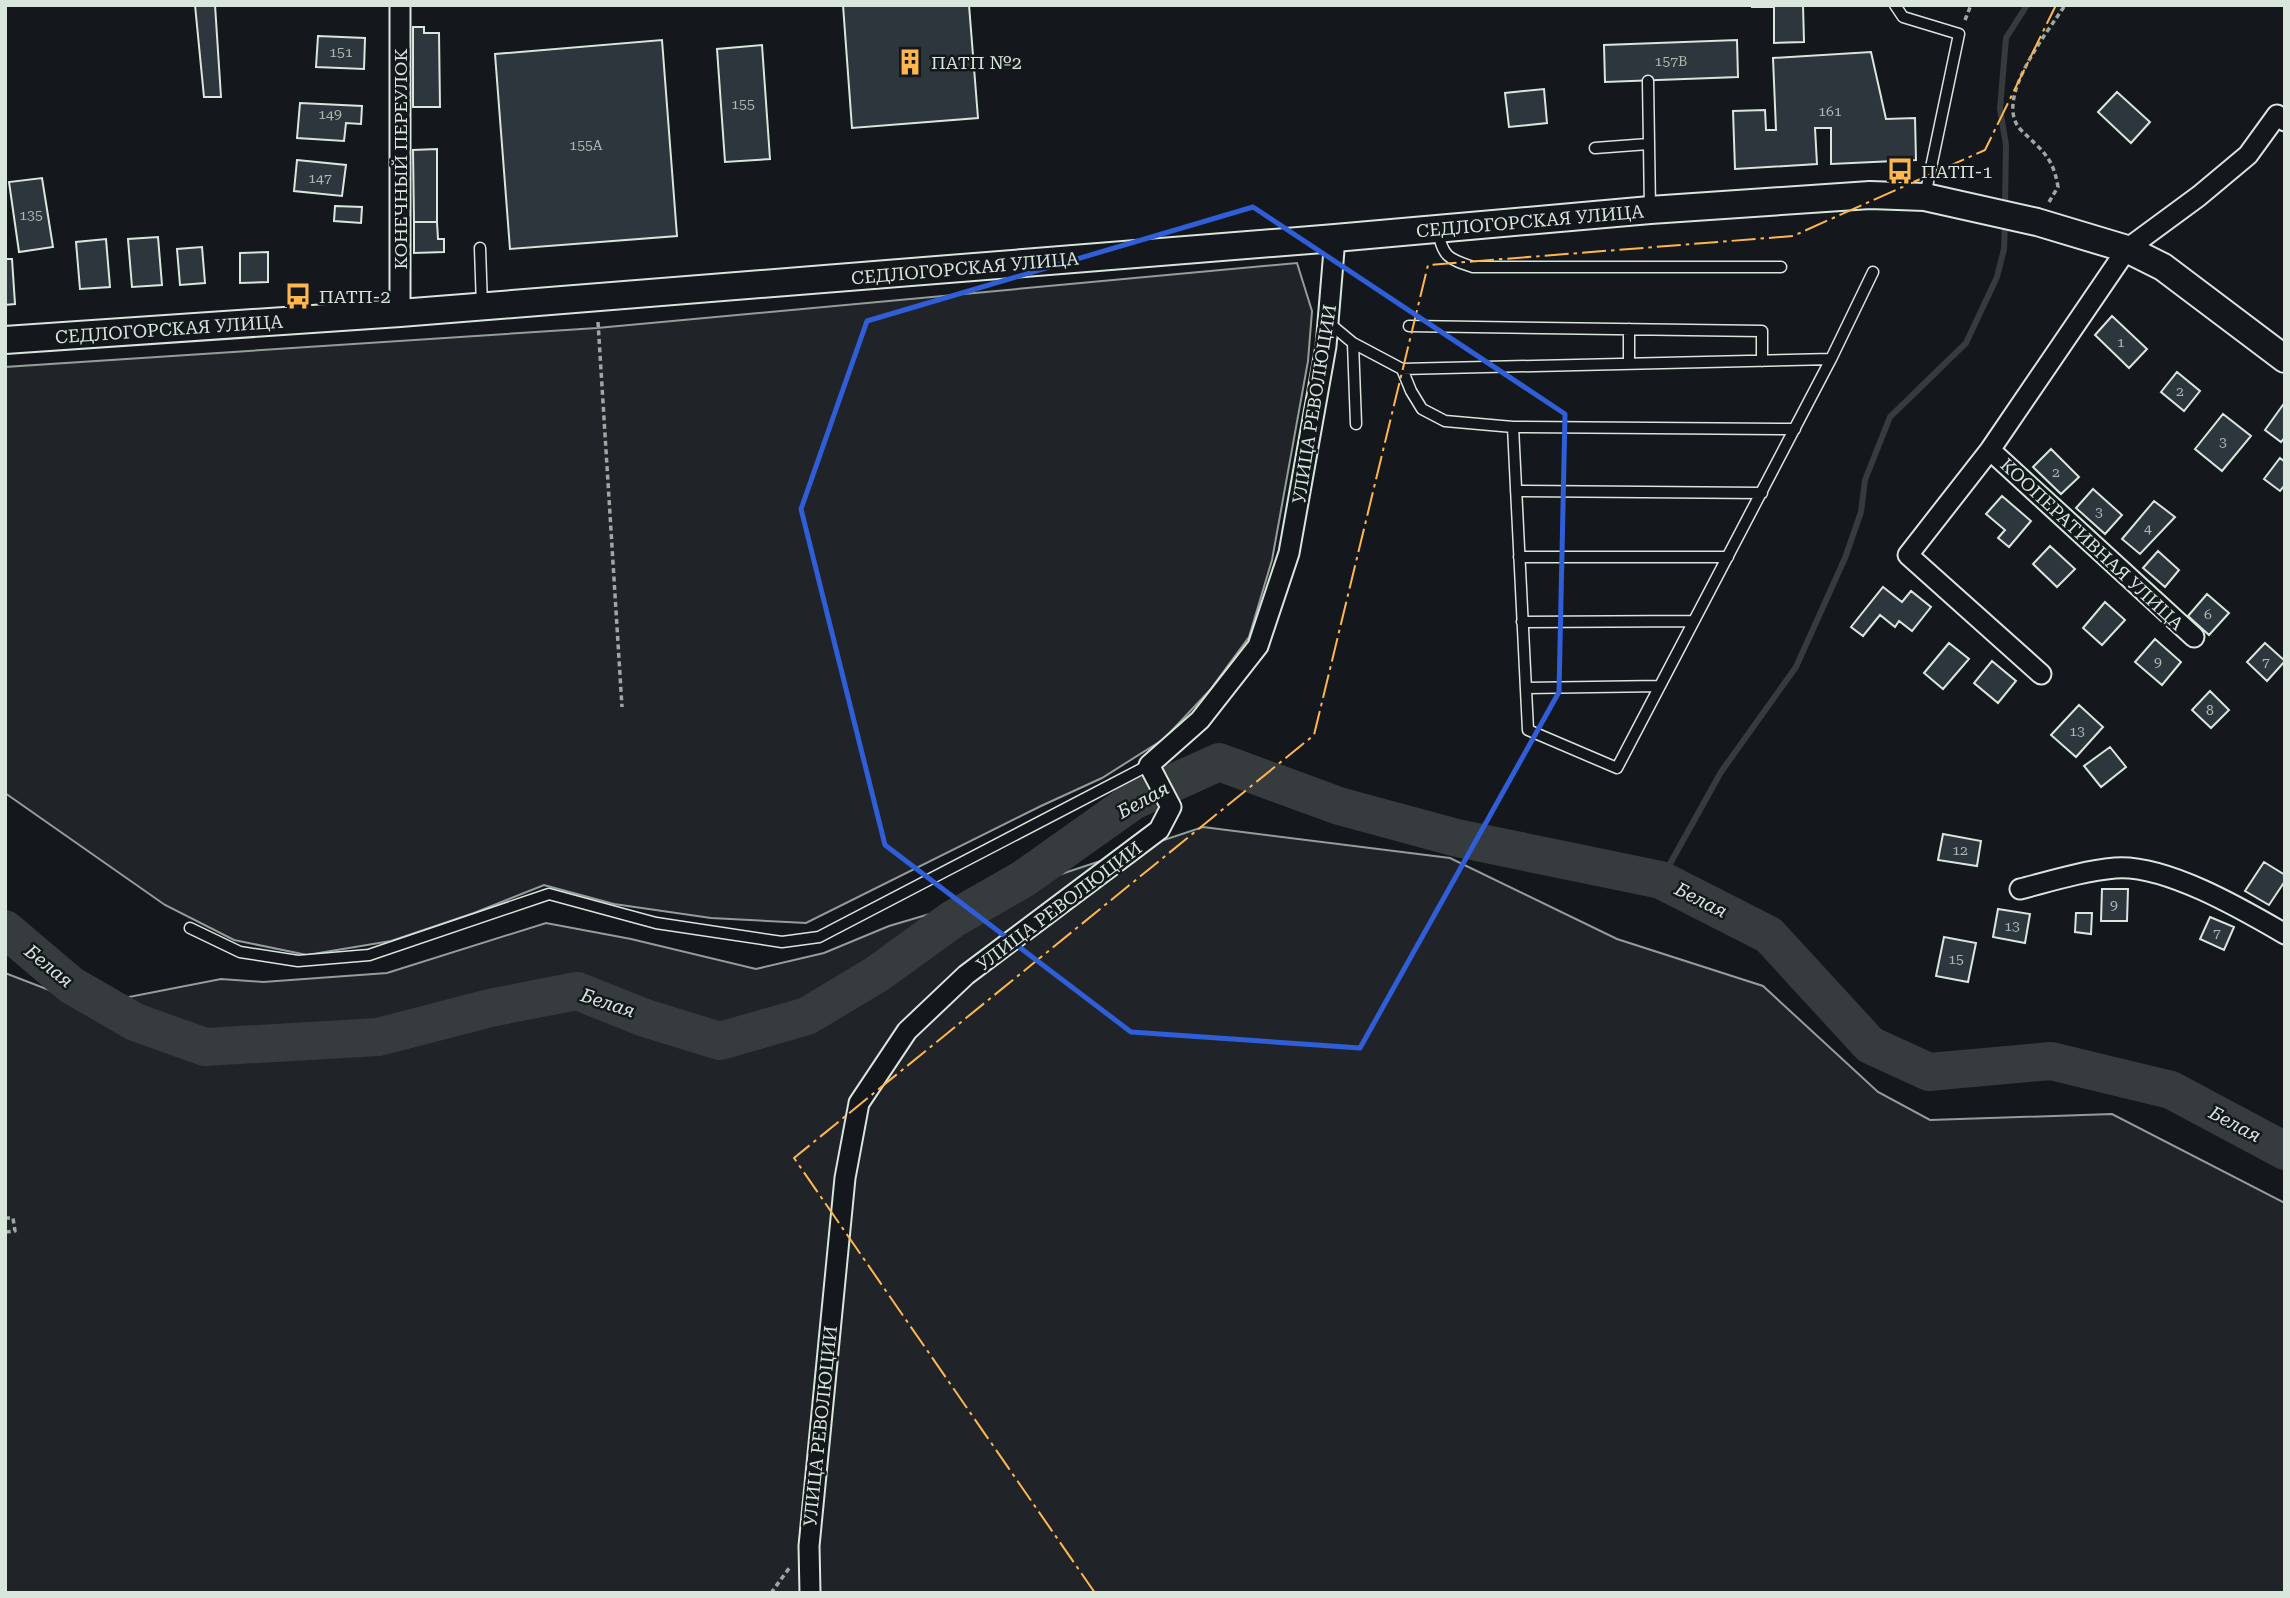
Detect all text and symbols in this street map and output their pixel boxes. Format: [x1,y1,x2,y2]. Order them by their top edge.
house number: 151 [329,44,353,60]
building icon: ПАТП №2 [895,47,925,77]
street label: КОНЕЧНЫЙ ПЕРЕУЛОК [390,49,411,270]
place label: ПАТП №2 [931,52,1022,73]
house number: 157В [1655,53,1687,69]
house number: 155 [731,96,755,112]
house number: 161 [1818,103,1842,119]
house number: 149 [318,106,342,122]
house number: 155А [569,137,603,153]
bus stop icon: ПАТП-1 [1885,156,1915,186]
place label: ПАТП-1 [1921,161,1993,182]
house number: 147 [308,170,332,186]
street label: СЕДЛОГОРСКАЯ УЛИЦА [1415,201,1645,241]
house number: 135 [19,207,43,223]
street label: СЕДЛОГОРСКАЯ УЛИЦА [850,248,1080,288]
bus stop icon: ПАТП-2 [283,281,313,311]
place label: ПАТП-2 [319,286,391,307]
street label: УЛИЦА РЕВОЛЮЦИИ [1288,303,1340,505]
street label: СЕДЛОГОРСКАЯ УЛИЦА [54,311,284,347]
house number: 1 [2117,334,2125,350]
house number: 2 [2176,383,2184,399]
house number: 3 [2219,434,2227,450]
street label: КООПЕРАТИВНАЯ УЛИЦА [1996,454,2188,635]
house number: 2 [2052,464,2060,480]
house number: 3 [2095,504,2103,520]
house number: 4 [2144,520,2152,536]
house number: 6 [2204,606,2212,622]
house number: 9 [2154,654,2162,670]
house number: 7 [2262,654,2270,670]
house number: 8 [2206,702,2214,718]
house number: 13 [2069,723,2085,739]
water label: Белая [1112,776,1173,824]
street label: УЛИЦА РЕВОЛЮЦИИ [972,837,1146,975]
house number: 12 [1952,842,1968,858]
water label: Белая [1670,877,1731,923]
house number: 9 [2110,897,2118,913]
house number: 13 [2004,918,2020,934]
house number: 7 [2213,925,2221,941]
water label: Белая [19,939,78,992]
house number: 15 [1948,951,1964,967]
water label: Белая [577,983,638,1023]
water label: Белая [2204,1100,2265,1147]
street label: УЛИЦА РЕВОЛЮЦИИ [799,1325,841,1527]

